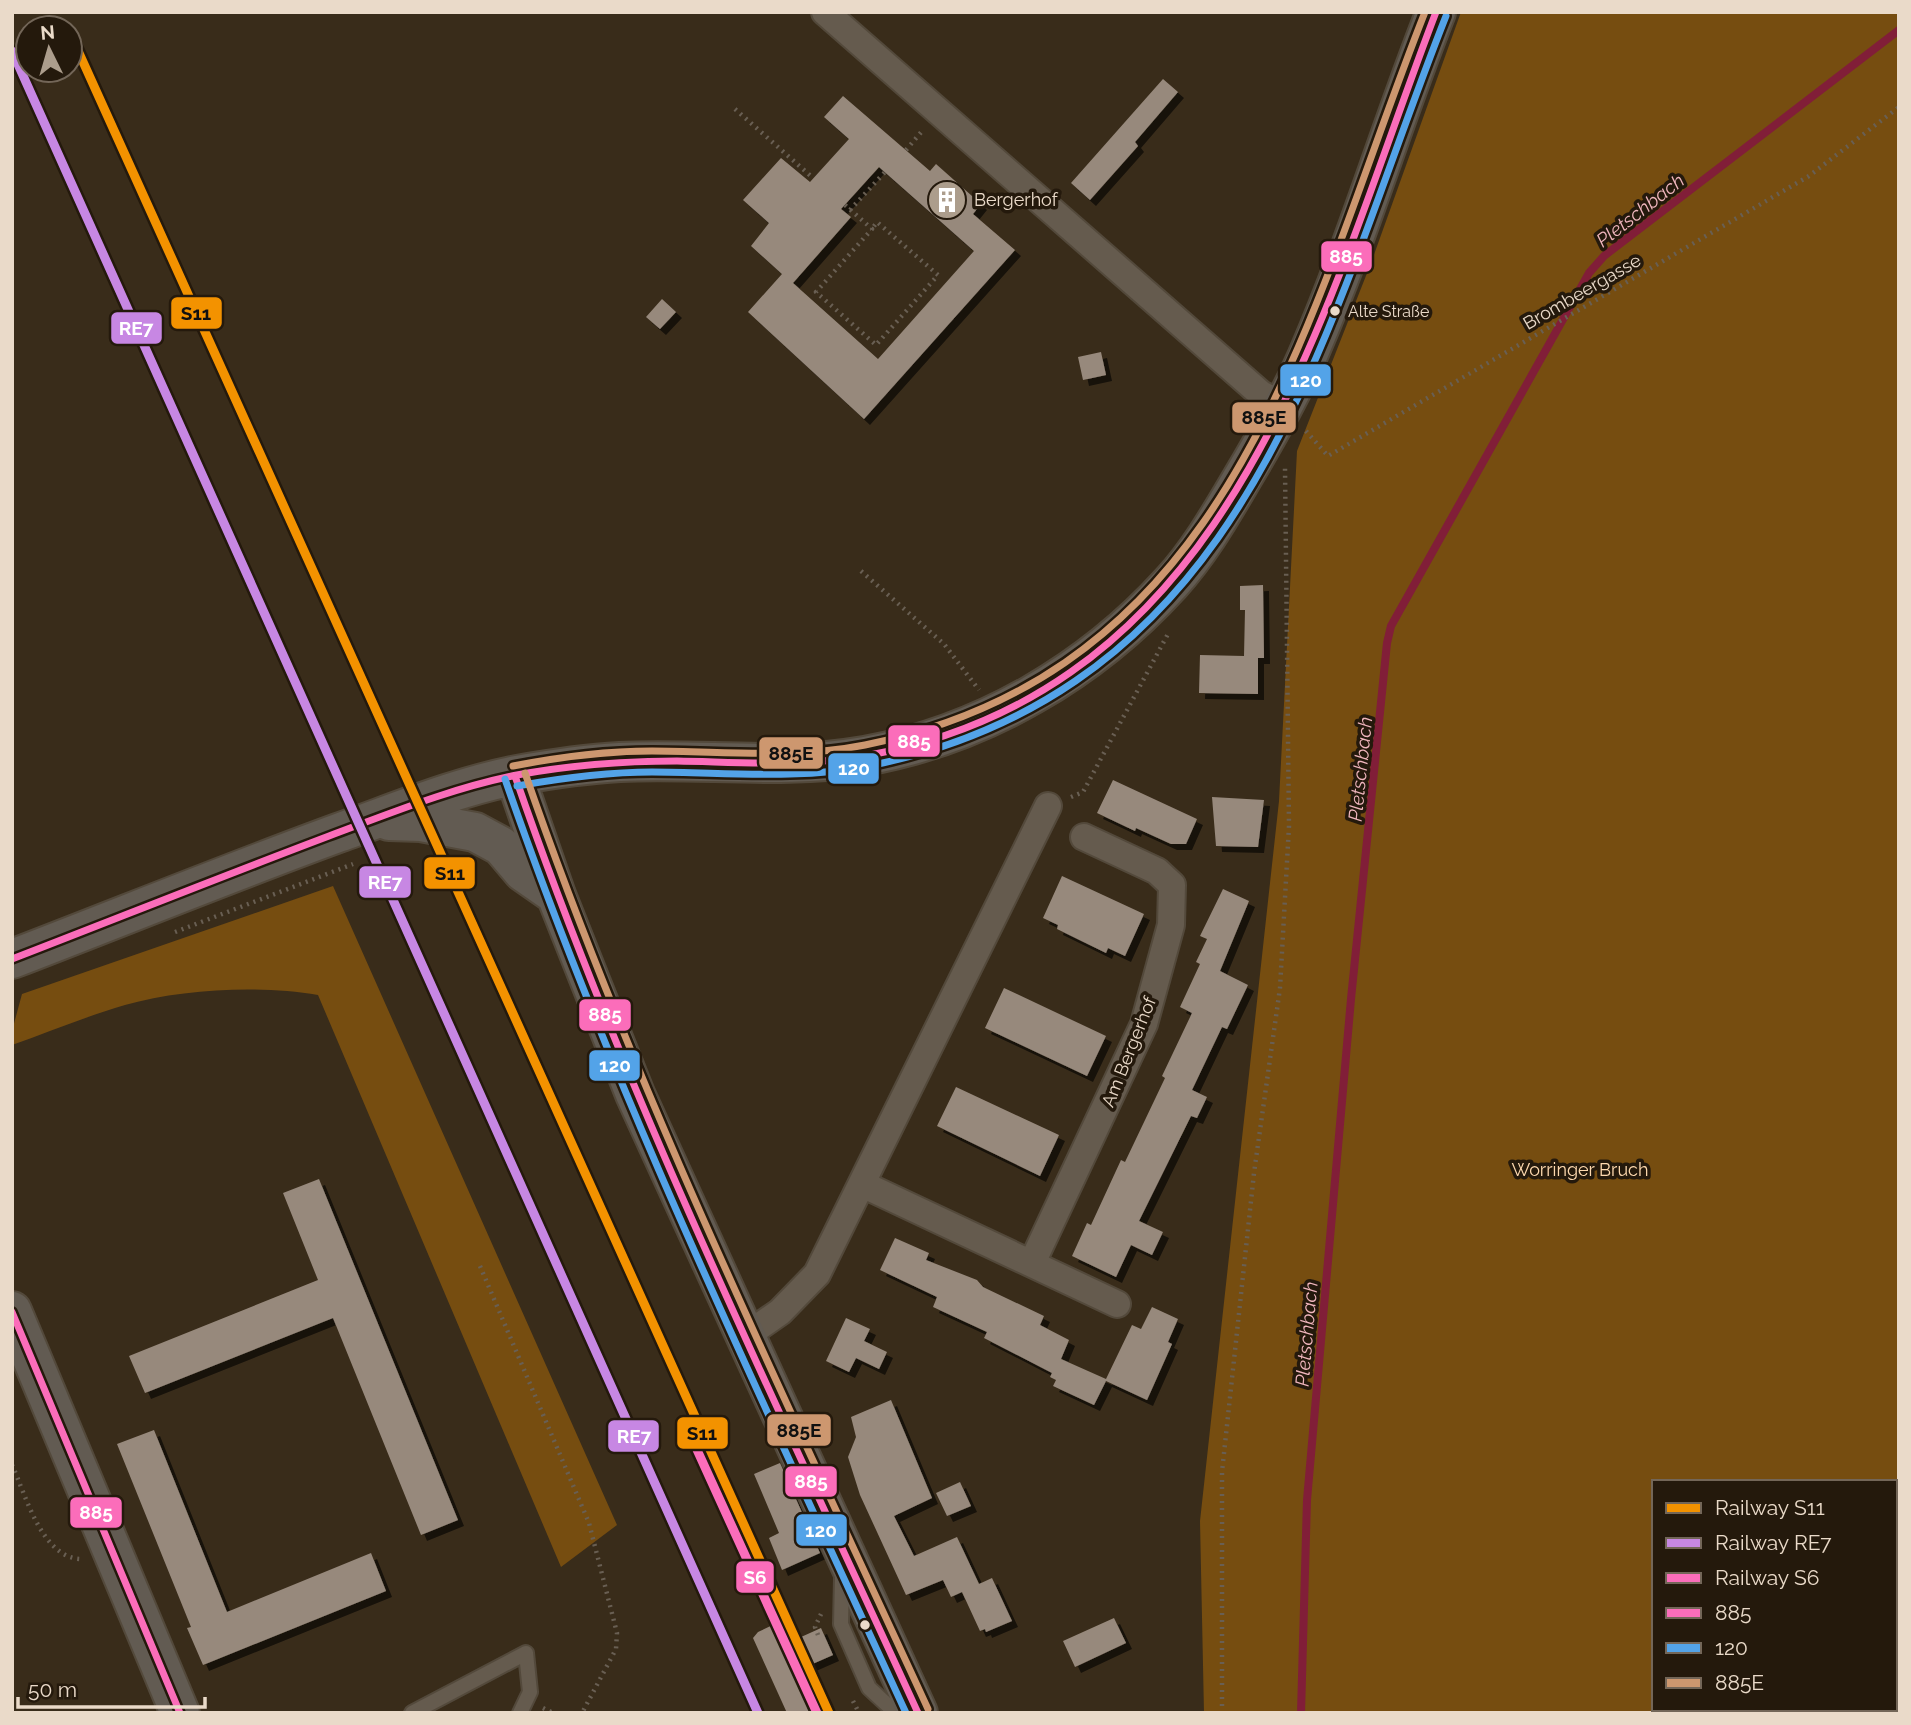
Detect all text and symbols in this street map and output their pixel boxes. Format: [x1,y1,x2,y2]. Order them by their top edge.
north arrow [14,14,84,84]
text: N [39,20,56,44]
water label: Pletschbach [1592,169,1688,251]
building icon: Bergerhof [926,179,968,221]
place label: Bergerhof [974,189,1059,210]
line badge: 885 [1320,240,1373,273]
text: 885 [1329,245,1363,267]
street label: Brombeergasse [1519,249,1645,334]
line badge: S11 [170,296,223,330]
text: S11 [181,302,211,324]
place label: Alte Straße [1348,302,1429,321]
marker: Alte Straße [1328,304,1342,318]
line badge: RE7 [110,311,163,345]
text: RE7 [119,317,154,339]
line badge: 120 [1279,363,1332,397]
text: 120 [1290,369,1322,391]
line badge: 885E [1231,401,1297,434]
text: 885E [1242,406,1286,428]
water label: Pletschbach [1344,716,1376,822]
line badge: 885 [887,724,941,758]
text: 885 [897,730,931,752]
line badge: 885E [758,736,824,770]
text: 885E [769,742,813,764]
line badge: 120 [827,752,880,785]
text: 120 [838,757,870,779]
line badge: S11 [423,856,476,890]
text: S11 [435,862,465,884]
line badge: RE7 [358,865,412,899]
text: RE7 [368,871,403,893]
street label: Am Bergerhof [1097,993,1161,1110]
line badge: 885 [578,998,632,1032]
text: 885 [588,1003,622,1025]
line badge: 120 [588,1049,641,1082]
text: 120 [599,1054,631,1076]
park label: Worringer Bruch [1512,1159,1648,1180]
water label: Pletschbach [1290,1281,1322,1387]
line badge: 885E [766,1413,832,1447]
line badge: S11 [676,1416,729,1450]
line badge: RE7 [607,1419,660,1453]
text: 885E [777,1419,821,1441]
text: S11 [687,1422,717,1444]
text: RE7 [617,1425,652,1447]
line badge: 885 [784,1465,838,1498]
text: 885 [794,1470,828,1492]
legend [1652,1480,1897,1711]
text: Railway S11 [1715,1495,1825,1520]
line badge: 885 [69,1496,123,1529]
text: 885 [79,1501,113,1523]
line badge: 120 [795,1513,848,1547]
text: 120 [805,1519,837,1541]
text: Railway RE7 [1715,1530,1832,1555]
line badge: S6 [735,1560,775,1594]
text: Railway S6 [1715,1565,1819,1590]
text: S6 [743,1566,767,1588]
text: 885 [1715,1600,1751,1625]
unlabelled marker [858,1618,872,1632]
text: 120 [1715,1635,1748,1660]
scale bar [18,1666,205,1710]
text: 885E [1715,1670,1764,1695]
text: 50 m [28,1677,77,1702]

